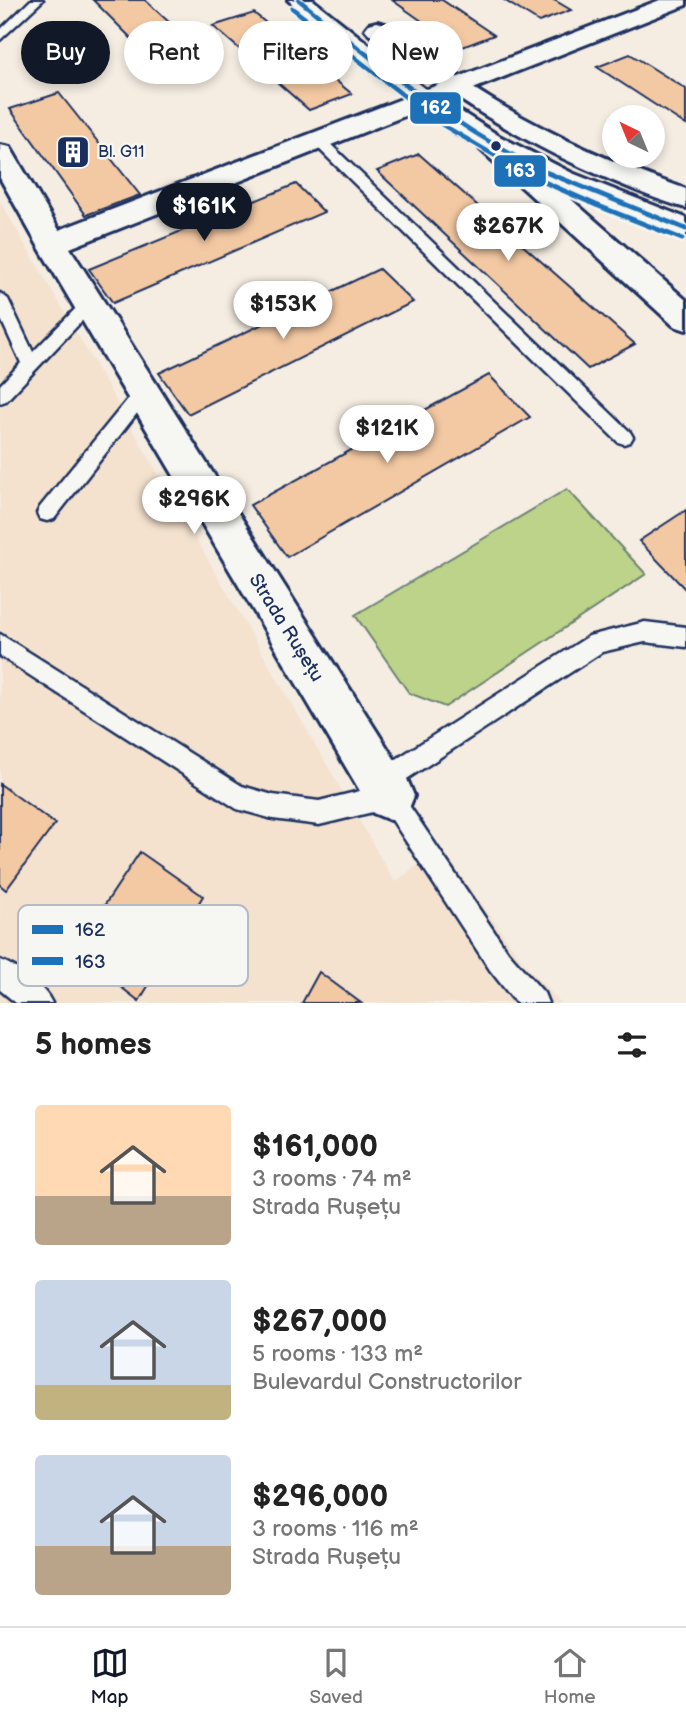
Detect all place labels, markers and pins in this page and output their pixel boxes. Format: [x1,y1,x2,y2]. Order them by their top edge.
building icon: Bl. G11 [54,133,92,171]
unlabelled marker [489,139,503,153]
place label: Bl. G11 [98,143,144,162]
pin: $161K [155,184,253,243]
pin: $267K [459,204,557,263]
pin: $153K [234,282,332,341]
pin: $121K [338,406,436,465]
pin: $296K [145,476,243,536]

